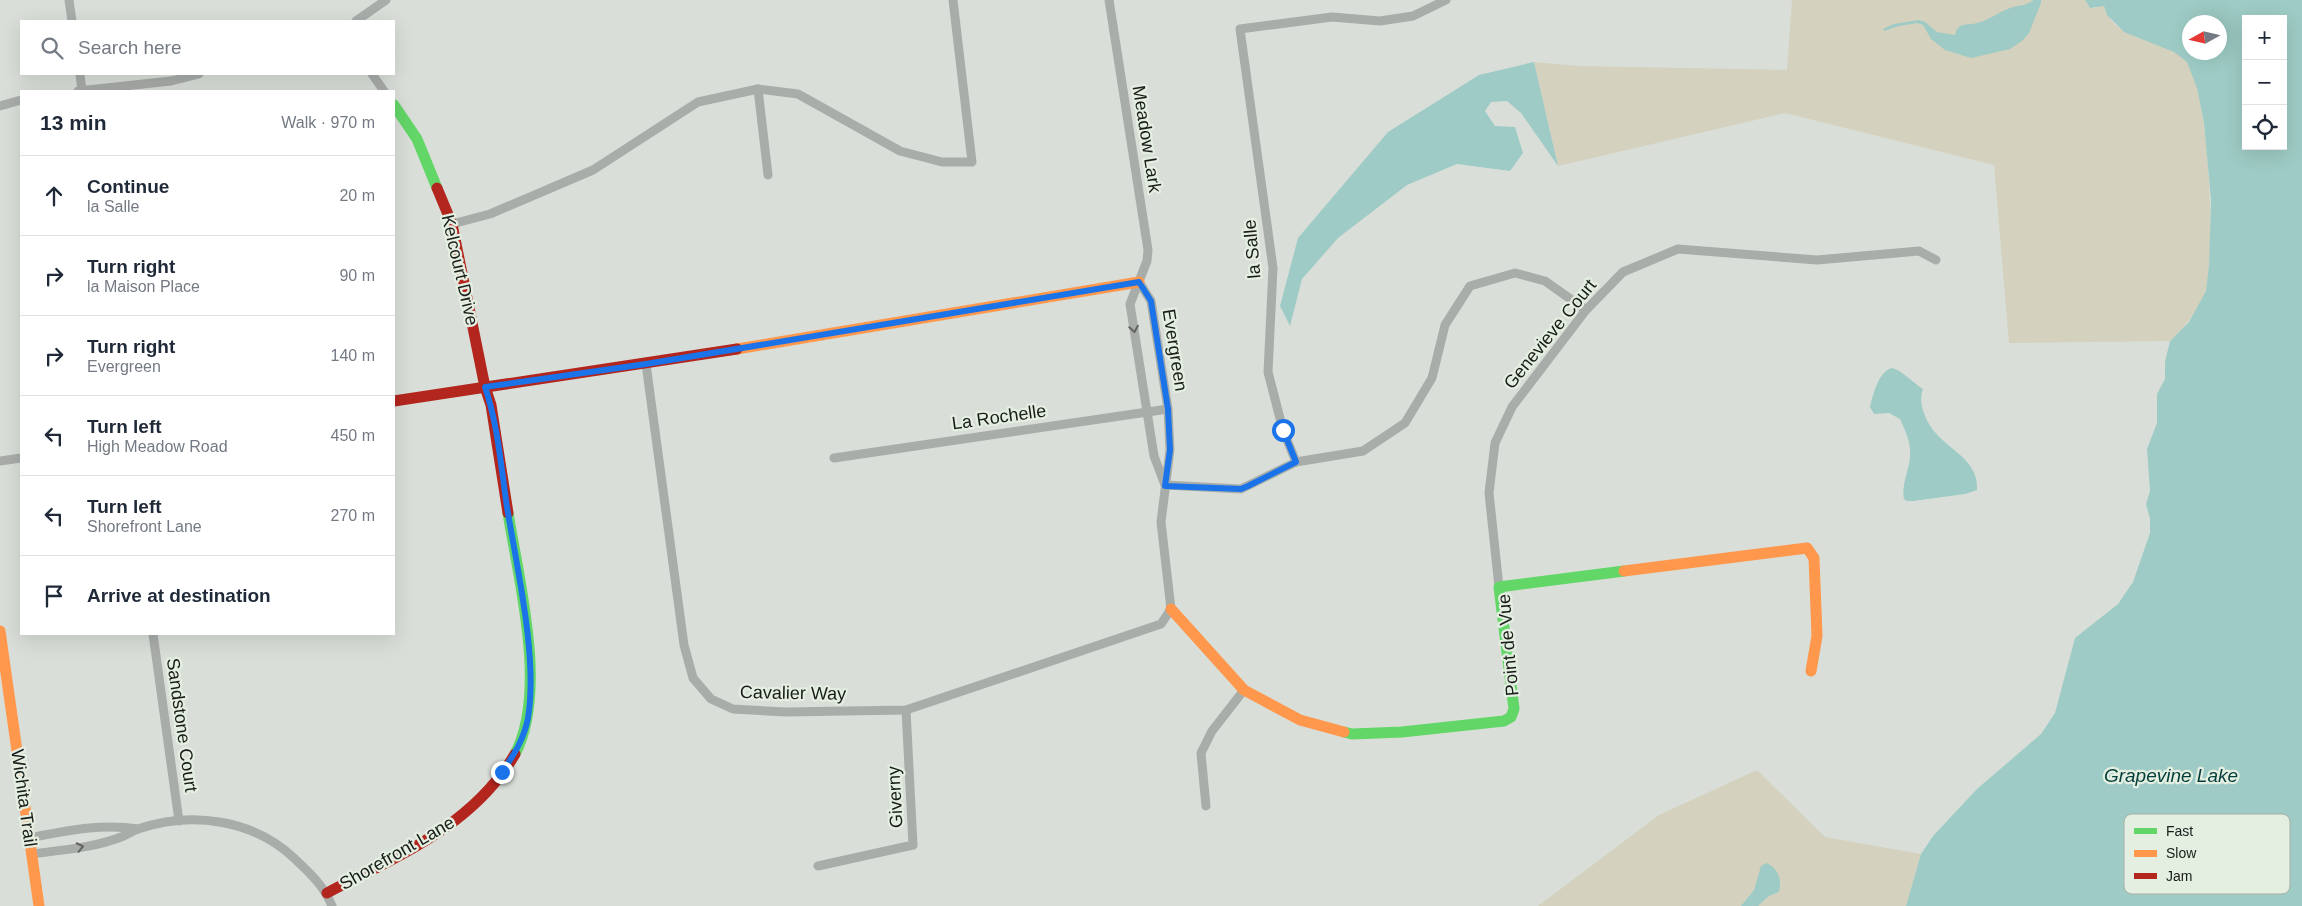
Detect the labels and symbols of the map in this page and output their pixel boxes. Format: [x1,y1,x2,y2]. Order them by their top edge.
north arrow [2182,15,2227,60]
street label: Meadow Lark [1129,84,1165,195]
street label: Kelcourt Drive [438,213,482,327]
street label: la Salle [1239,219,1265,279]
street label: Genevieve Court [1500,275,1600,393]
street label: Evergreen [1159,307,1191,393]
one-way arrow [1129,324,1139,333]
street label: La Rochelle [951,400,1047,434]
route start [1272,419,1295,442]
street label: Point de Vue [1494,593,1522,697]
street label: Sandstone Court [163,657,201,793]
street label: Cavalier Way [740,682,846,704]
street label: Wichita Trail [7,748,41,848]
route end [491,761,514,784]
water label: Grapevine Lake [2104,765,2238,786]
street label: Giverny [883,766,907,828]
street label: Shorefront Lane [336,812,458,894]
legend [2124,814,2290,894]
text: Fast [2166,823,2193,839]
one-way arrow [75,842,84,853]
text: Slow [2166,845,2197,861]
text: Jam [2166,868,2192,884]

